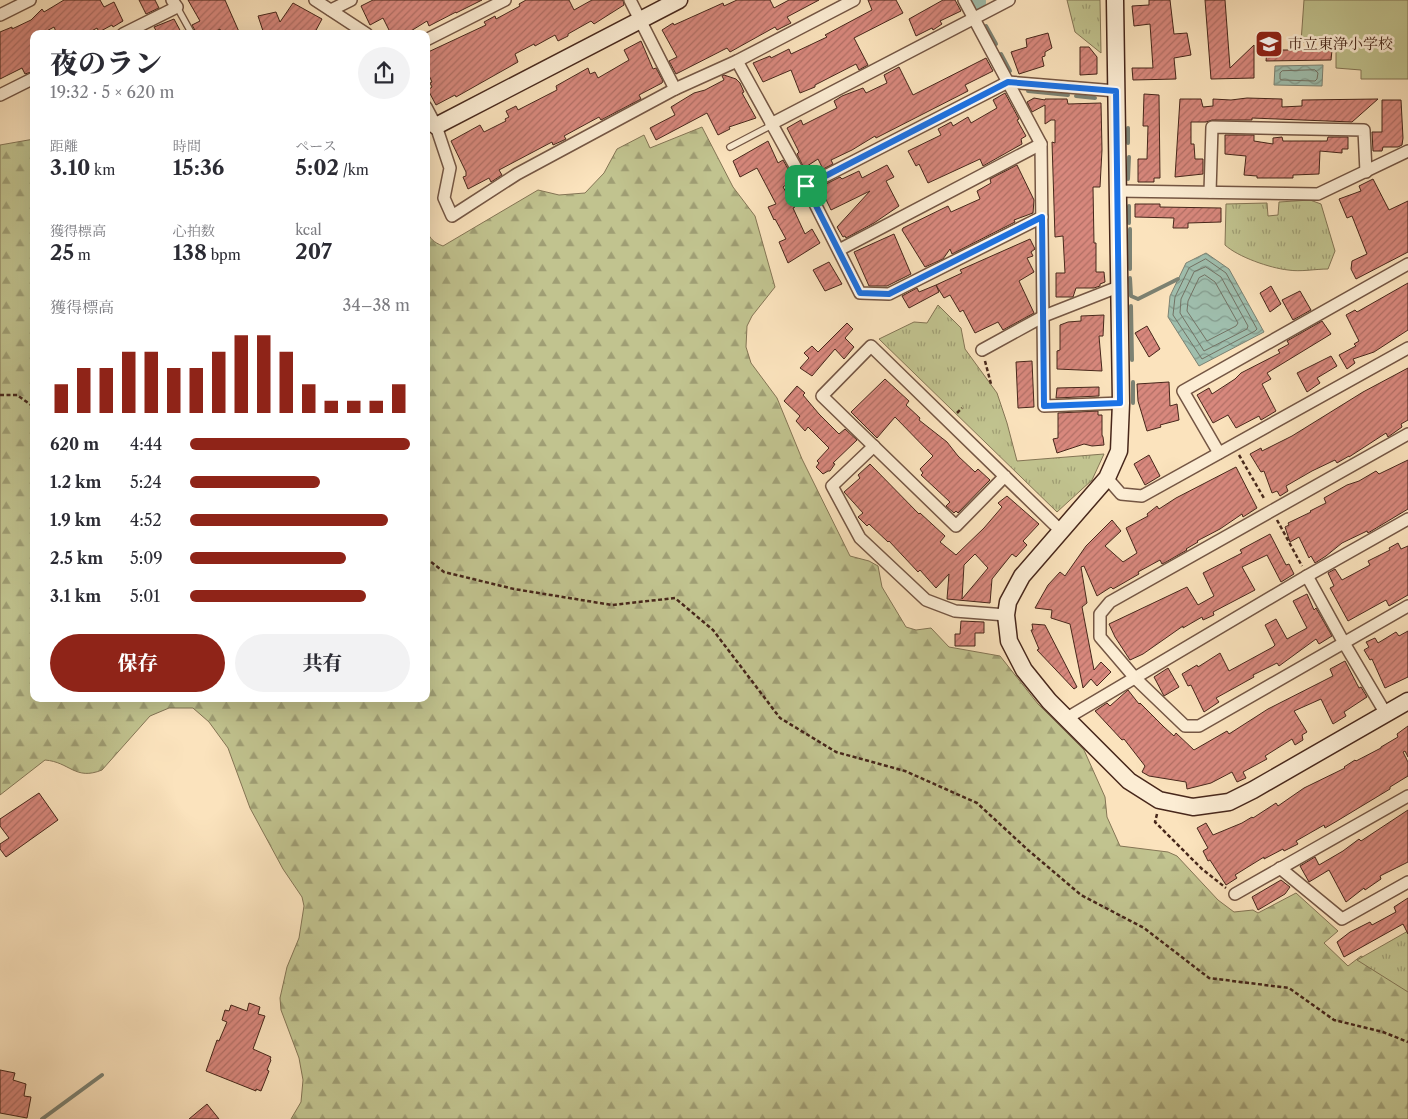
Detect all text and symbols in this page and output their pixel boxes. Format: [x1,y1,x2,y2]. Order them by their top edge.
school or university icon: 市立東浄小学校 [1254,29,1284,59]
place label: 市立東浄小学校 [1288,34,1393,53]
text: 夜のラン [50,46,162,80]
button: share [358,47,410,99]
text: 19:32 · 5 × 620 m [50,82,174,102]
text: 距離 [50,137,78,155]
text: 時間 [173,137,201,155]
text: ペース [295,137,337,155]
text: 3.10 [50,155,90,180]
text: 15:36 [173,155,224,180]
text: 5:02 [295,155,339,180]
text: km [90,161,115,179]
text: /km [339,161,369,179]
pin [785,165,827,207]
icon: arrive [792,172,820,200]
text: kcal [295,221,322,239]
text: 獲得標高 [50,222,106,240]
text: 心拍数 [173,222,215,240]
text: 207 [295,239,332,264]
text: 25 [50,240,74,265]
text: 138 [173,240,207,265]
text: m [74,246,91,264]
text: bpm [207,246,241,264]
text: 34–38 m [343,295,410,315]
text: 獲得標高 [50,297,114,317]
text: 620 m [50,434,99,454]
text: 4:44 [130,434,162,454]
text: 1.2 km [50,472,102,492]
text: 5:24 [130,472,162,492]
text: 1.9 km [50,510,101,530]
text: 4:52 [130,510,162,530]
text: 2.5 km [50,548,103,568]
text: 5:09 [130,548,163,568]
text: 3.1 km [50,586,101,606]
text: 5:01 [130,586,160,606]
button: 保存 [50,634,225,692]
button: 共有 [235,634,410,692]

